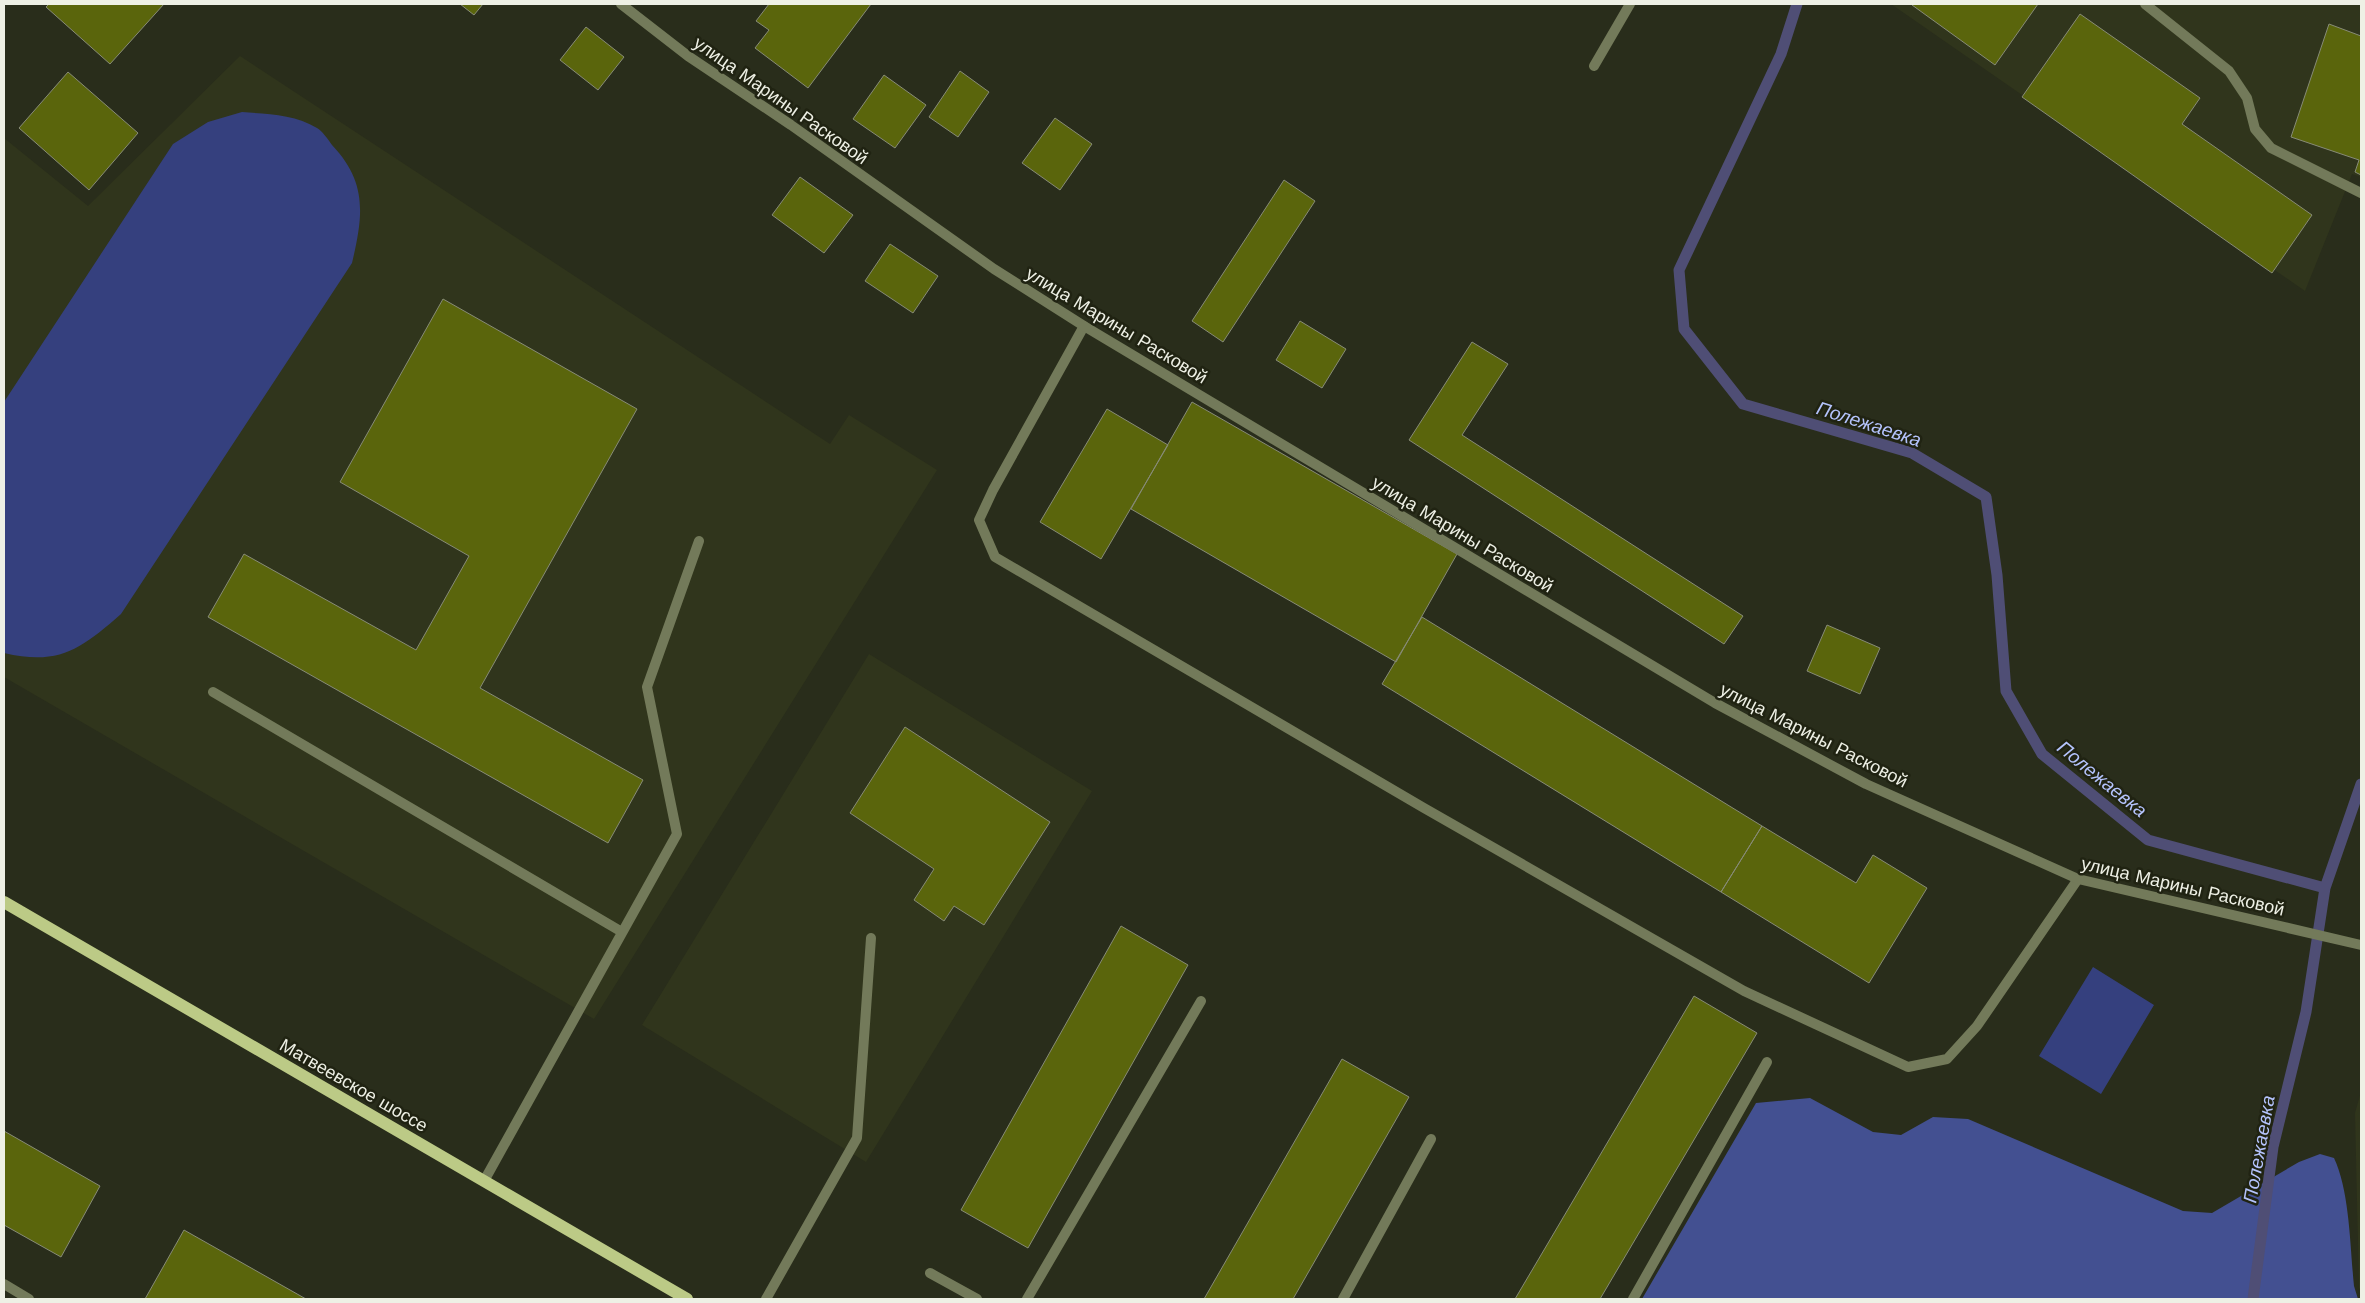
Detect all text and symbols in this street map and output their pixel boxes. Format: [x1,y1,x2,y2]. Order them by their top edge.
street label: улица Марины Расковой [690,32,872,168]
street label: улица Марины Расковой [1023,262,1211,388]
water label: Полежаевка [1814,396,1924,452]
street label: улица Марины Расковой [1369,471,1557,597]
street label: улица Марины Расковой [1717,678,1911,792]
water label: Полежаевка [2053,736,2151,822]
street label: улица Марины Расковой [2079,852,2287,920]
street label: Матвеевское шоссе [276,1034,432,1136]
water label: Полежаевка [2238,1094,2280,1204]

